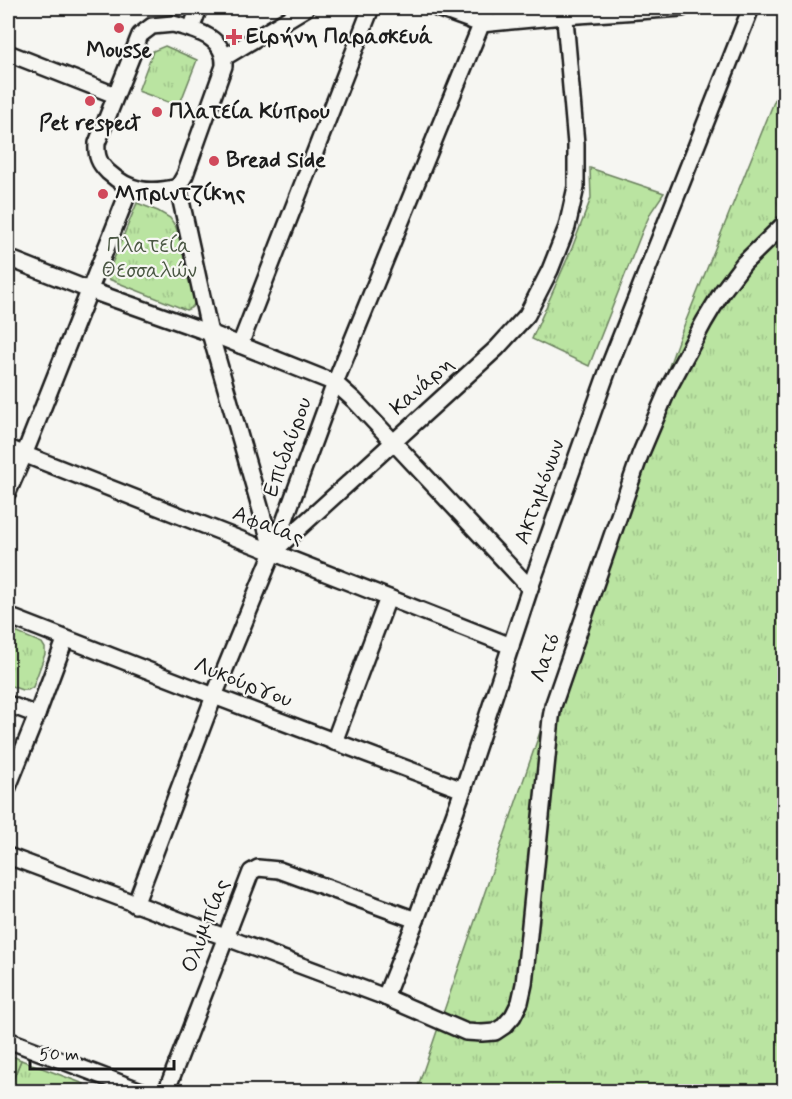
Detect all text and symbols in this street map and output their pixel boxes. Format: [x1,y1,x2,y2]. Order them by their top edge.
marker: Mousse [112,21,126,35]
place label: Ειρήνη Παρασκευά [246,23,433,51]
marker: Ειρήνη Παρασκευά [227,30,241,44]
place label: Mousse [86,37,152,65]
marker: Pet respect [83,94,97,108]
place label: Πλατεία Κύπρου [169,98,330,126]
marker: Πλατεία Κύπρου [150,105,164,119]
place label: Pet respect [39,110,142,138]
place label: Bread Side [226,147,326,175]
marker: Bread Side [207,154,221,168]
place label: Μπριντζίκης [115,180,246,208]
marker: Μπριντζίκης [96,187,110,201]
park label: Πλατεία Θεσσαλών [101,232,197,285]
street label: Κανάρη [384,350,460,422]
street label: Επιδαύρου [257,393,319,501]
street label: Ακτημόνων [508,436,572,548]
street label: Αφαίας [228,500,308,552]
street label: Λατό [525,630,567,686]
street label: Λυκούργου [190,651,296,715]
street label: Ολυμπίας [175,875,237,977]
scale bar [30,1033,174,1071]
text: 50 m [39,1043,79,1067]

